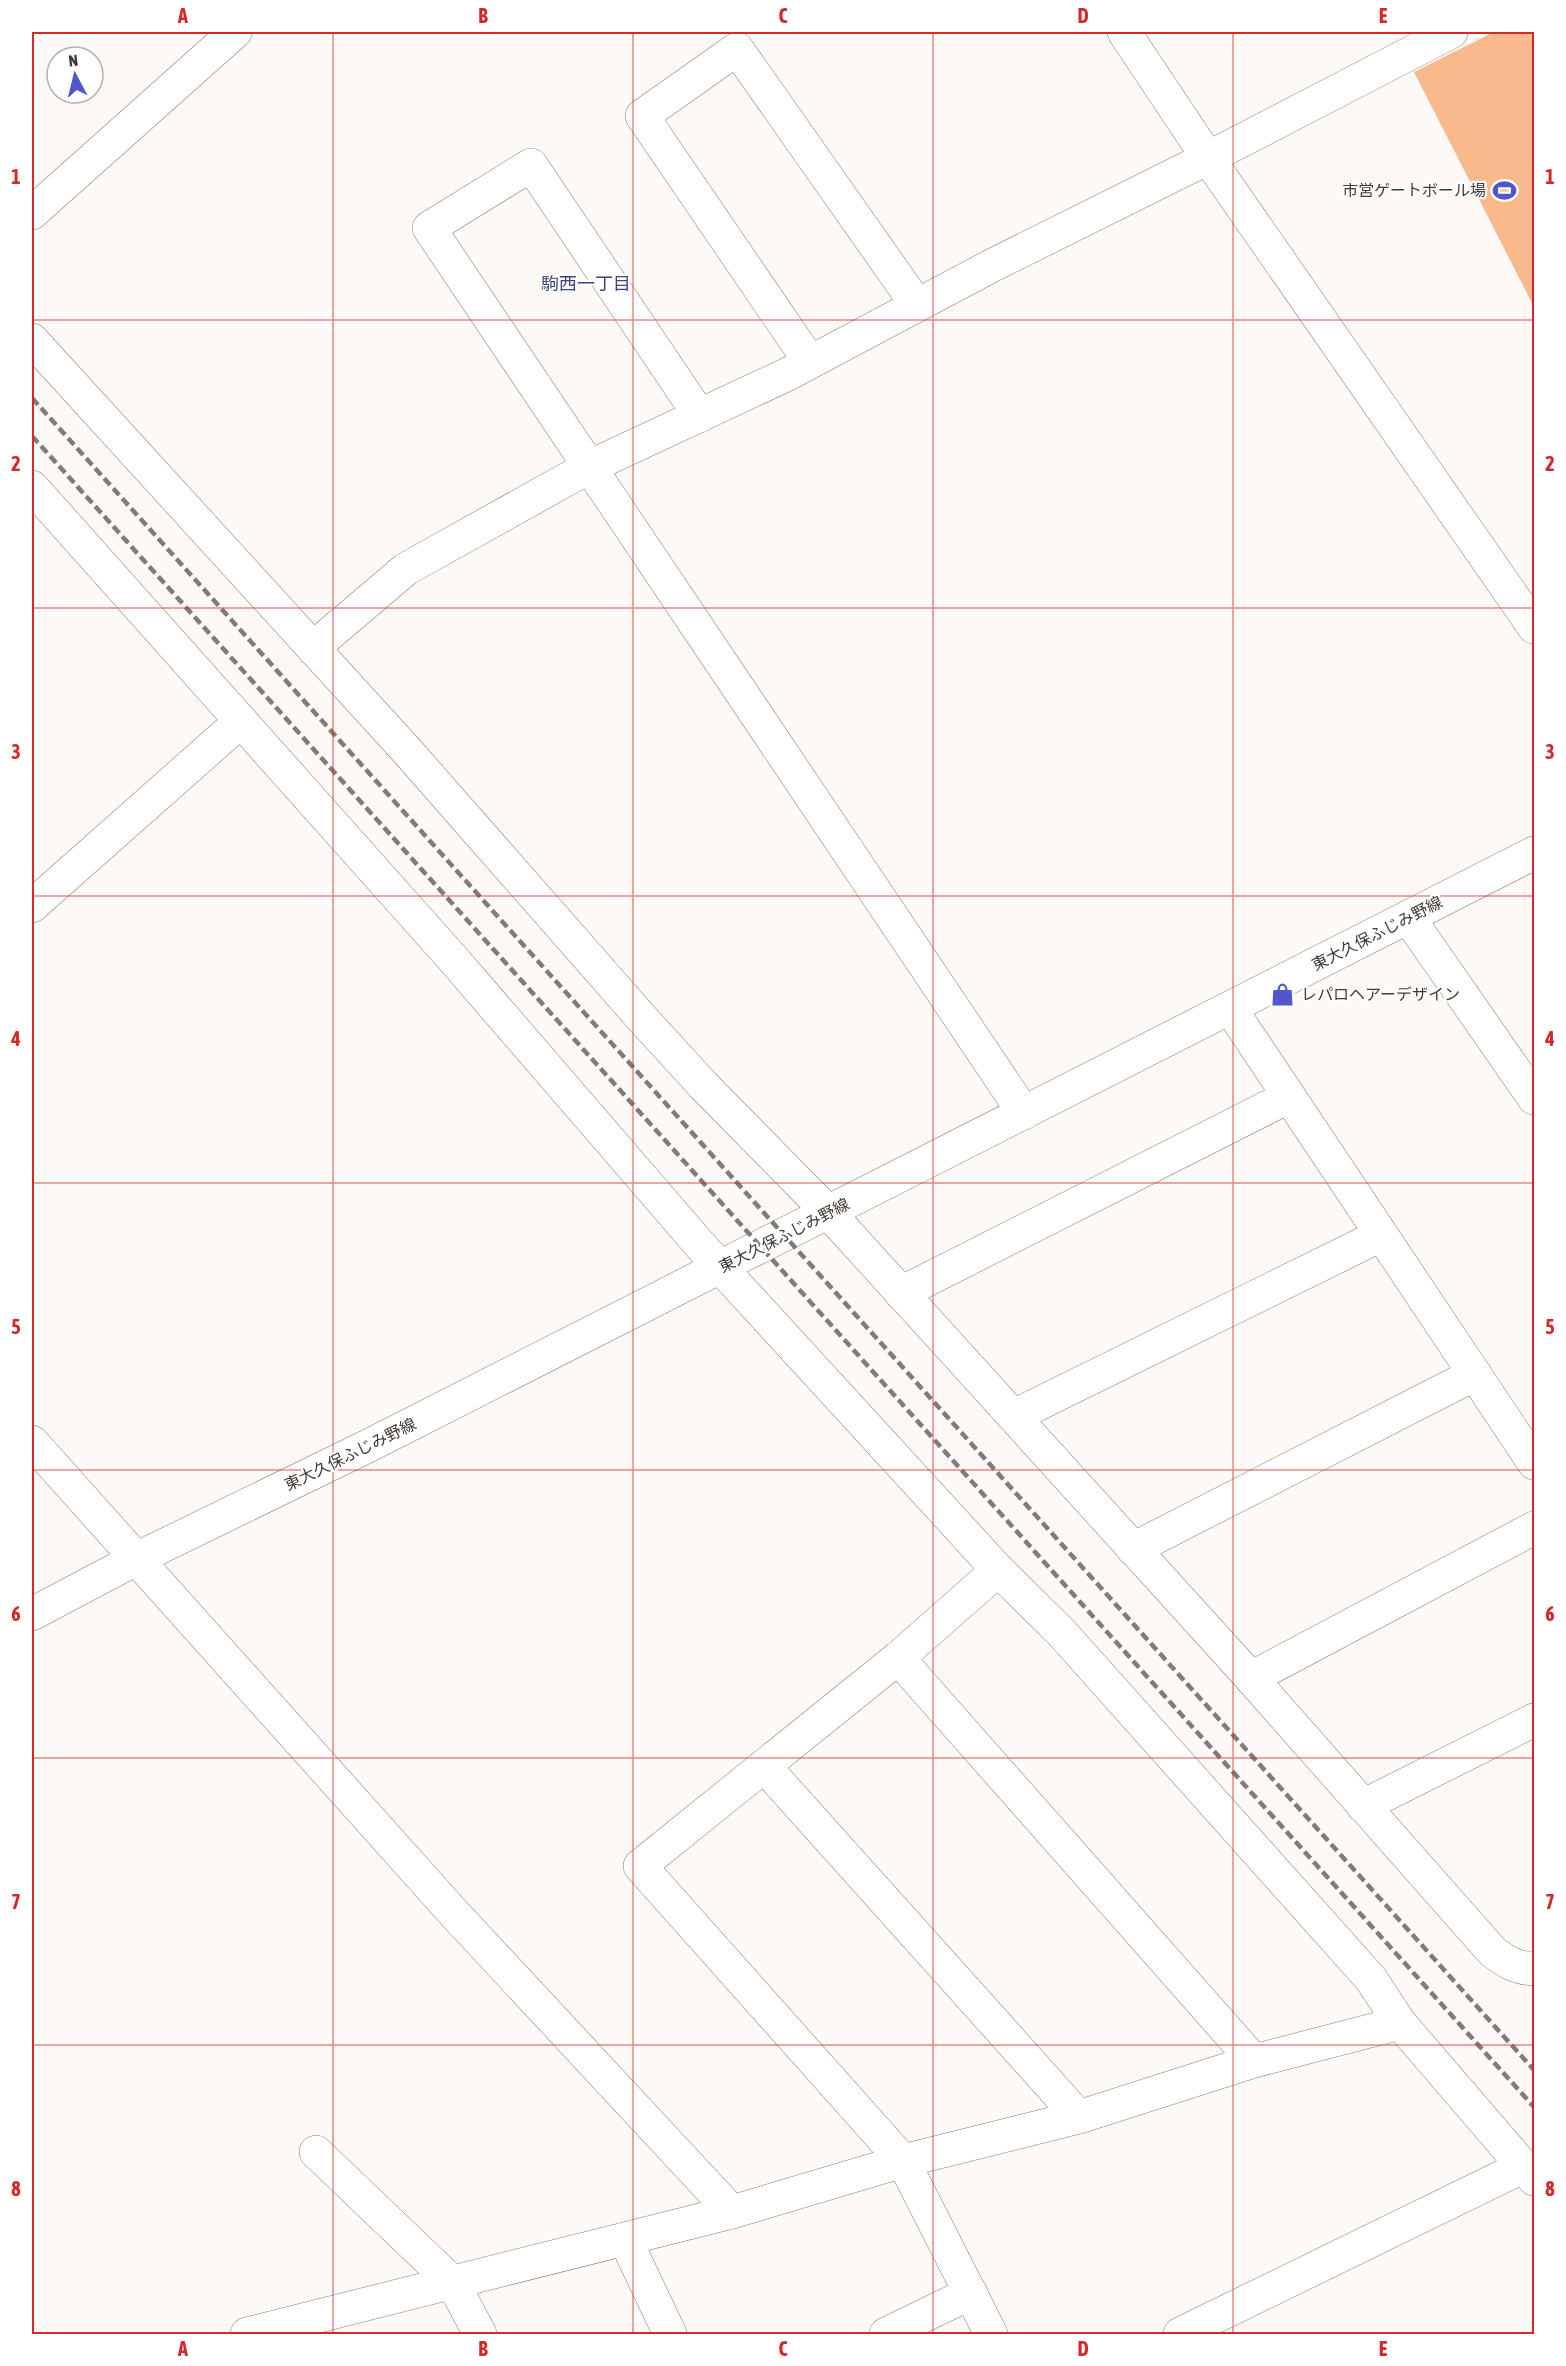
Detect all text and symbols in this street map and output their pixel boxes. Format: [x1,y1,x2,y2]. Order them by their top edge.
text: A [177,4,188,27]
text: B [478,4,488,27]
text: C [779,4,788,27]
text: D [1077,4,1089,27]
text: E [1379,4,1388,27]
north arrow [45,45,105,105]
text: N [67,51,79,70]
text: 1 [11,165,21,188]
text: 1 [1545,165,1555,188]
sports icon: 市営ゲートボール場 [1491,177,1517,203]
place label: 市営ゲートボール場 [1342,181,1486,199]
district label: 駒西一丁目 [541,273,631,294]
text: 2 [11,452,21,475]
text: 2 [1545,452,1555,475]
text: 3 [11,740,21,763]
text: 3 [1545,740,1555,763]
street label: 東大久保ふじみ野線 [1309,892,1445,974]
shop icon: レパロヘアーデザイン [1270,981,1296,1007]
place label: レパロヘアーデザイン [1301,985,1460,1003]
text: 4 [10,1027,21,1050]
text: 4 [1544,1027,1555,1050]
street label: 東大久保ふじみ野線 [716,1194,852,1276]
text: 5 [11,1315,21,1338]
text: 5 [1545,1315,1555,1338]
street label: 東大久保ふじみ野線 [281,1414,419,1494]
text: 6 [11,1602,21,1625]
text: 6 [1545,1602,1555,1625]
text: 7 [11,1890,21,1913]
text: 7 [1545,1890,1555,1913]
text: 8 [11,2177,21,2200]
text: 8 [1545,2177,1555,2200]
text: A [177,2337,188,2360]
text: B [478,2337,488,2360]
text: C [779,2337,788,2360]
text: D [1077,2337,1089,2360]
text: E [1379,2337,1388,2360]

